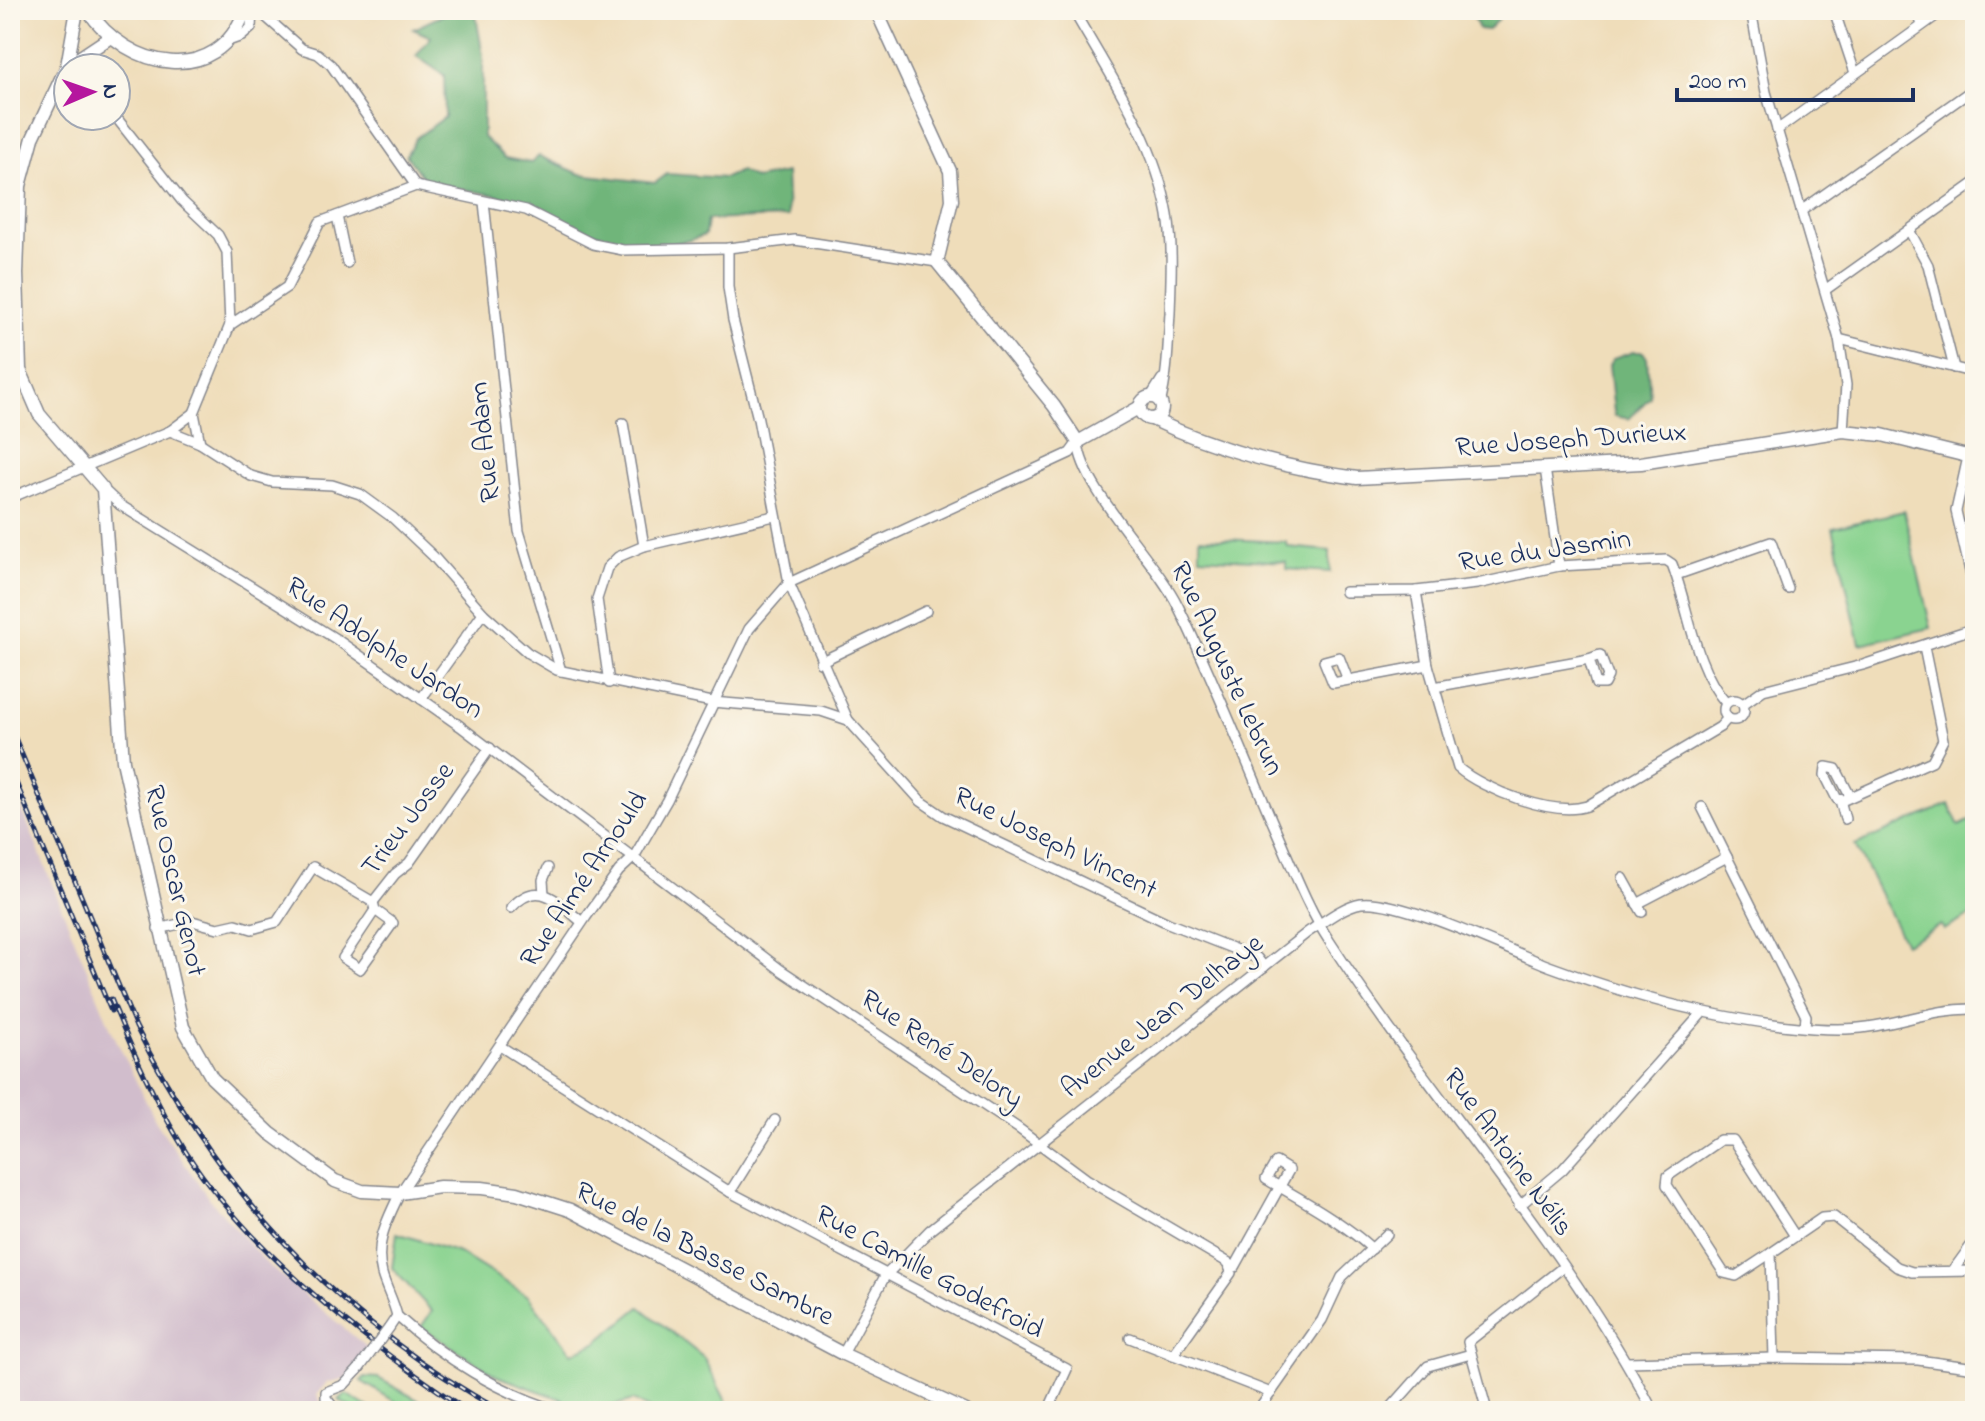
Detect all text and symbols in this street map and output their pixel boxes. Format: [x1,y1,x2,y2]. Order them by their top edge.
north arrow [52,52,132,132]
scale bar [1677,52,1913,102]
text: 200 m [1689,65,1746,100]
text: N [93,83,125,99]
street label: Rue Adam [459,380,513,504]
street label: Rue Joseph Durieux [1454,412,1688,470]
street label: Rue du Jasmin [1456,520,1634,584]
street label: Rue Auguste Lebrun [1158,555,1294,783]
street label: Rue Adolphe Jardon [277,567,491,731]
street label: Trieu Josse [352,754,466,886]
street label: Rue Joseph Vincent [946,777,1164,911]
street label: Rue Oscar Genot [132,782,216,980]
street label: Rue Aimé Arnould [511,783,660,977]
street label: Avenue Jean Delhaye [1053,924,1273,1109]
street label: Rue René Delory [851,980,1031,1120]
street label: Rue Antoine Nélis [1432,1060,1582,1246]
street label: Rue de la Basse Sambre [567,1172,841,1338]
street label: Rue Camille Godefroid [807,1195,1051,1351]

